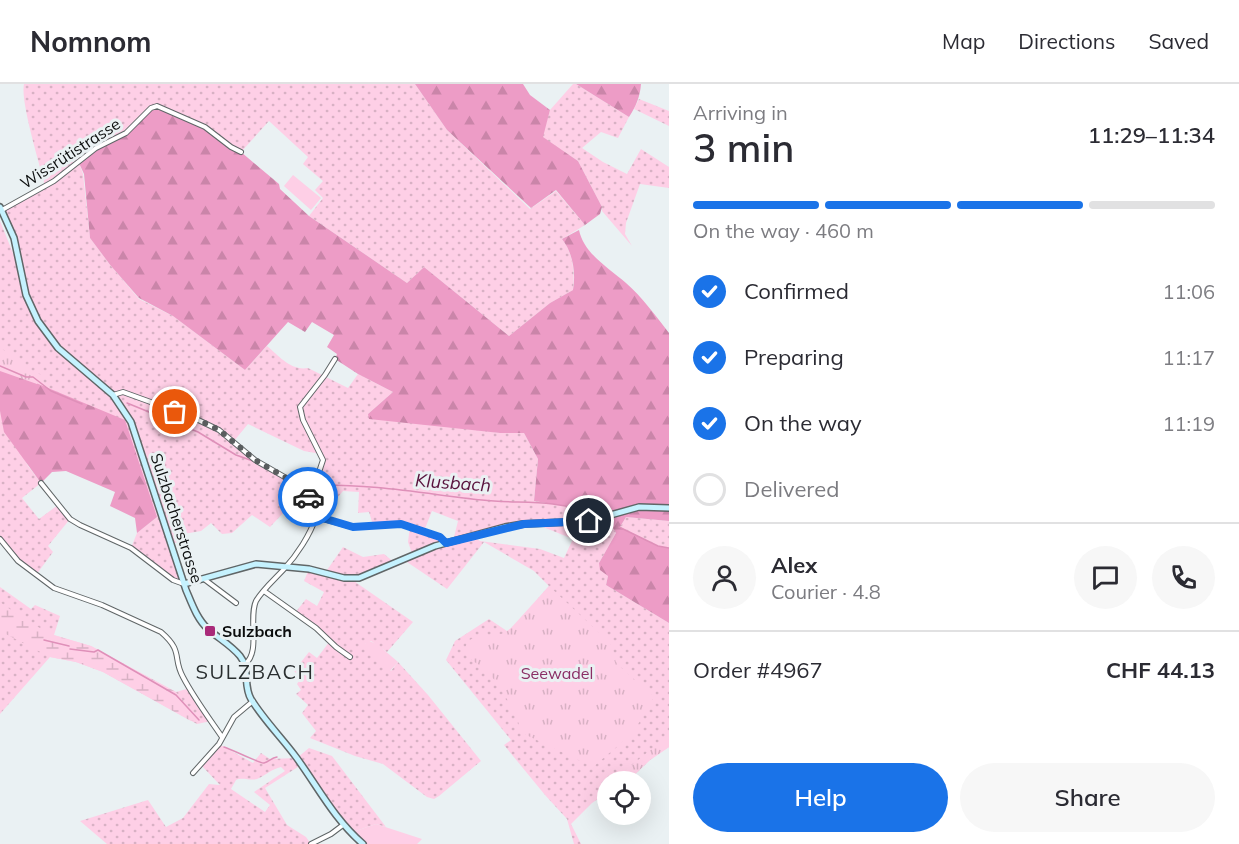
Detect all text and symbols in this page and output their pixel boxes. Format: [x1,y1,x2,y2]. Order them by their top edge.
text: Nomnom [30,24,152,59]
text: Map [942,28,985,54]
text: Directions [1018,28,1115,54]
text: Saved [1148,28,1209,54]
text: Arriving in [693,100,788,125]
street label: Wissrütistrasse [16,113,124,193]
text: 11:29–11:34 [1088,121,1215,149]
text: 3 min [693,123,794,172]
text: On the way · 460 m [693,218,874,243]
icon: check [693,275,726,308]
text: Confirmed [744,277,849,305]
text: 11:06 [1162,279,1215,304]
icon: check [693,341,726,374]
text: Preparing [744,343,844,371]
text: 11:17 [1162,345,1215,370]
pin [149,386,200,437]
icon: bag [158,395,191,428]
icon: check [693,407,726,440]
text: On the way [744,409,862,437]
text: 11:19 [1162,411,1215,436]
street label: Sulzbacherstrasse [147,450,207,586]
courier [278,467,338,527]
water label: Klusbach [414,468,492,497]
text: Delivered [744,475,839,503]
icon: car [292,481,325,514]
pin [563,495,614,546]
icon: home [572,504,605,537]
button: person [693,546,756,609]
button: chat [1074,546,1137,609]
button: phone [1152,546,1215,609]
text: Alex [771,551,817,579]
text: Courier · 4.8 [771,579,881,604]
place label: Sulzbach [222,621,292,641]
marker: Sulzbach [203,624,217,638]
text: Order #4967 [693,656,823,684]
text: CHF 44.13 [1106,656,1215,684]
district label: SULZBACH [196,659,314,684]
park label: Seewadel [521,663,593,683]
button: Help [693,763,948,832]
button: Share [960,763,1215,832]
map controls [597,771,651,825]
button: locate [597,771,651,825]

